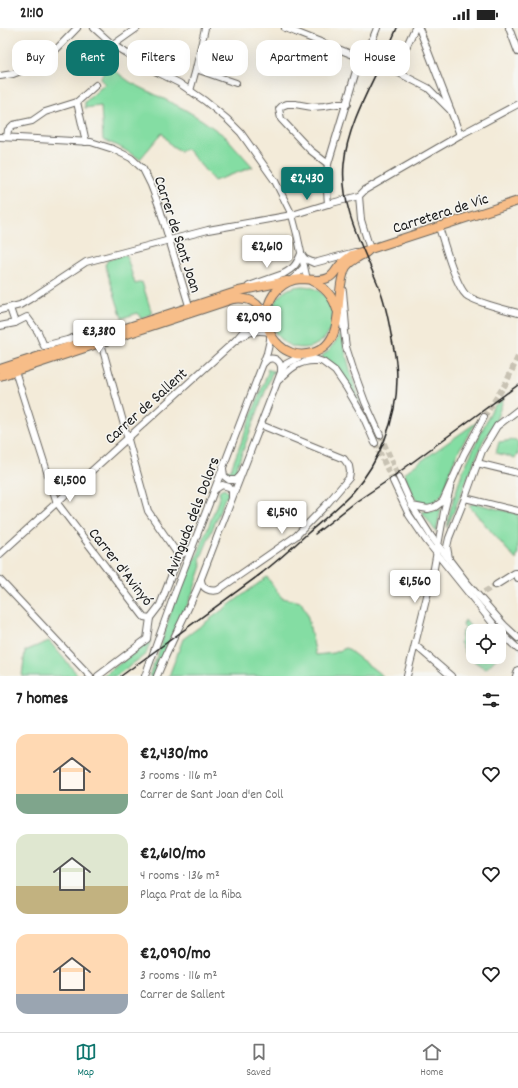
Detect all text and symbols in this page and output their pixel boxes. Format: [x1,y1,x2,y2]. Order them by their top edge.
text: 21:10 [20,3,44,25]
chip: Buy [12,40,58,76]
chip: Rent [66,40,119,76]
chip: Filters [127,40,190,76]
chip: New [198,40,248,76]
chip: Apartment [256,40,342,76]
chip: House [350,40,410,76]
pin: €2,430 [274,167,340,201]
text: €2,430 [290,170,324,189]
street label: Carrer de Sant Joan [147,173,206,296]
street label: Carretera de Vic [390,188,492,241]
pin: €2,610 [234,235,300,269]
text: €2,610 [251,238,283,257]
pin: €2,090 [221,306,287,340]
text: €2,090 [236,309,272,328]
pin: €3,380 [66,320,132,354]
text: €3,380 [82,323,116,342]
street label: Carrer de Sallent [100,363,193,450]
street label: Avinguda dels Dolors [160,454,227,580]
pin: €1,500 [37,469,103,503]
text: €1,500 [54,472,86,491]
pin: €1,540 [249,501,315,535]
text: €1,540 [266,504,298,523]
street label: Carrer d'Avinyó [82,523,158,612]
pin: €1,560 [382,570,448,604]
text: €1,560 [399,573,431,592]
map controls [466,624,506,664]
button: locate [466,624,506,664]
text: 7 homes [16,688,68,712]
icon: filters [480,689,502,711]
text: €2,430/mo [140,743,208,767]
icon: home [48,750,96,798]
icon: heart [480,763,502,785]
text: 3 rooms · 116 m² [140,767,217,786]
text: Carrer de Sant Joan d'en Coll [140,786,283,805]
text: €2,610/mo [140,843,206,867]
icon: home [48,850,96,898]
icon: heart [480,863,502,885]
text: 4 rooms · 136 m² [140,867,220,886]
text: Plaça Prat de la Riba [140,886,241,905]
text: €2,090/mo [140,943,211,967]
icon: home [48,950,96,998]
icon: heart [480,963,502,985]
text: 3 rooms · 116 m² [140,967,217,986]
text: Carrer de Sallent [140,986,225,1005]
tab: Map [75,1041,97,1081]
tab: Saved [246,1041,271,1081]
tab: Home [420,1041,443,1081]

